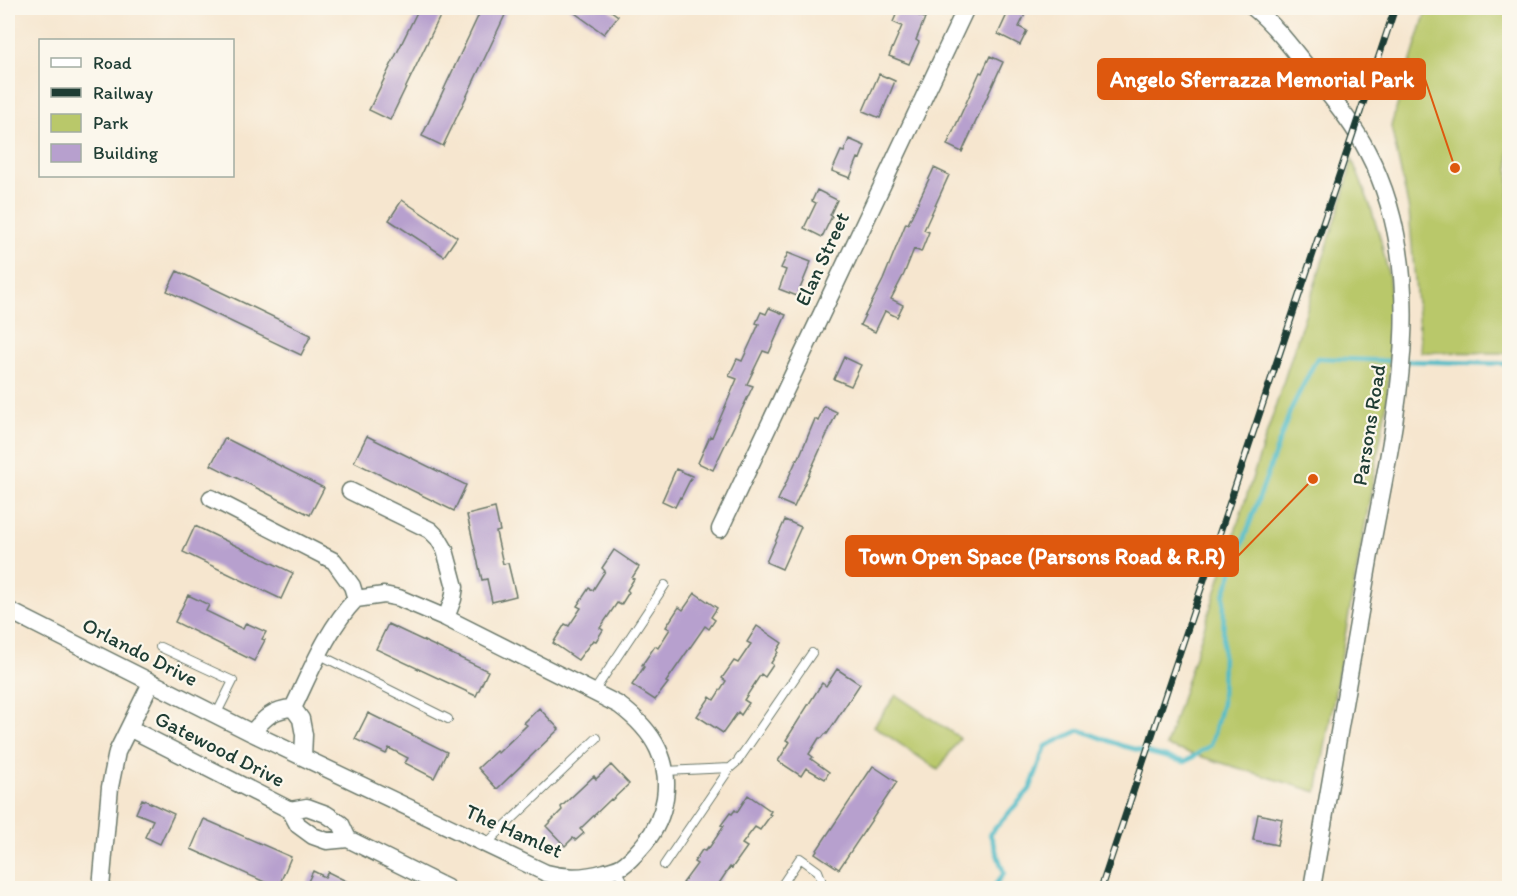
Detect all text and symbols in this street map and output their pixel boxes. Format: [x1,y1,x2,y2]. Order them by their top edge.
legend [39,39,234,177]
text: Road [93,52,132,74]
callout: Angelo Sferrazza Memorial Park [1098,59,1425,99]
text: Angelo Sferrazza Memorial Park [1109,66,1415,93]
text: Railway [93,82,154,104]
text: Park [93,112,128,134]
text: Building [93,142,159,164]
street label: Elan Street [789,208,854,310]
street label: Parsons Road [1347,363,1390,487]
callout: Town Open Space (Parsons Road & R.R) [846,536,1238,576]
text: Town Open Space (Parsons Road & R.R) [857,543,1226,570]
street label: Orlando Drive [78,612,202,691]
street label: Gatewood Drive [151,705,289,792]
street label: The Hamlet [462,798,567,863]

